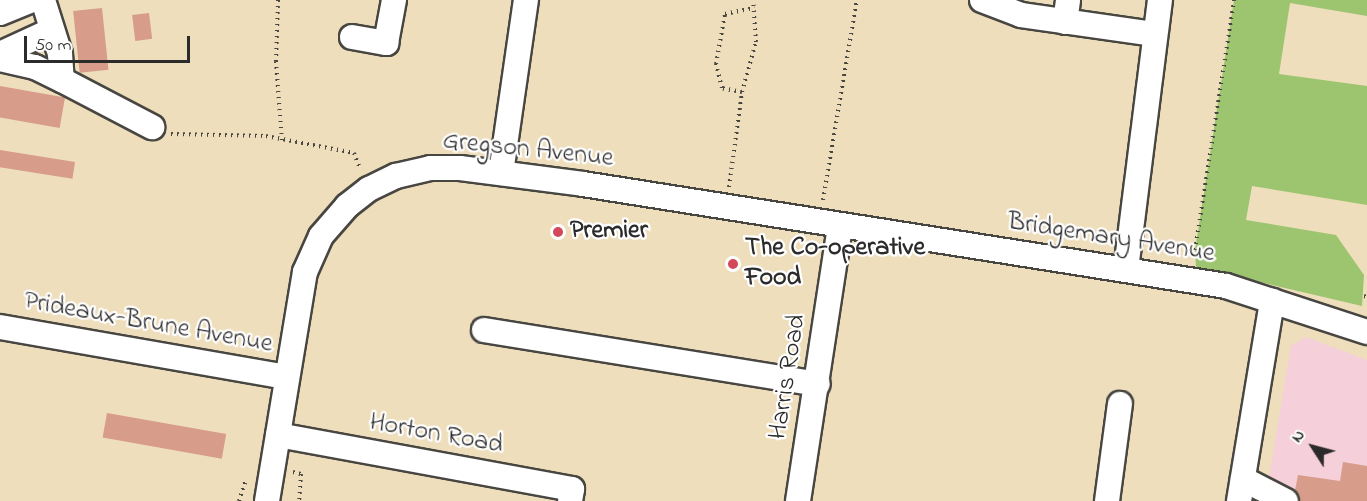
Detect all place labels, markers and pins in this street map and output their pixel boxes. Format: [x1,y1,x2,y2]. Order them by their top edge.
place label: Premier [570,216,648,248]
marker: Premier [551,225,565,239]
place label: The Co-operative Food [745,233,925,294]
marker: The Co-operative Food [726,257,740,271]

